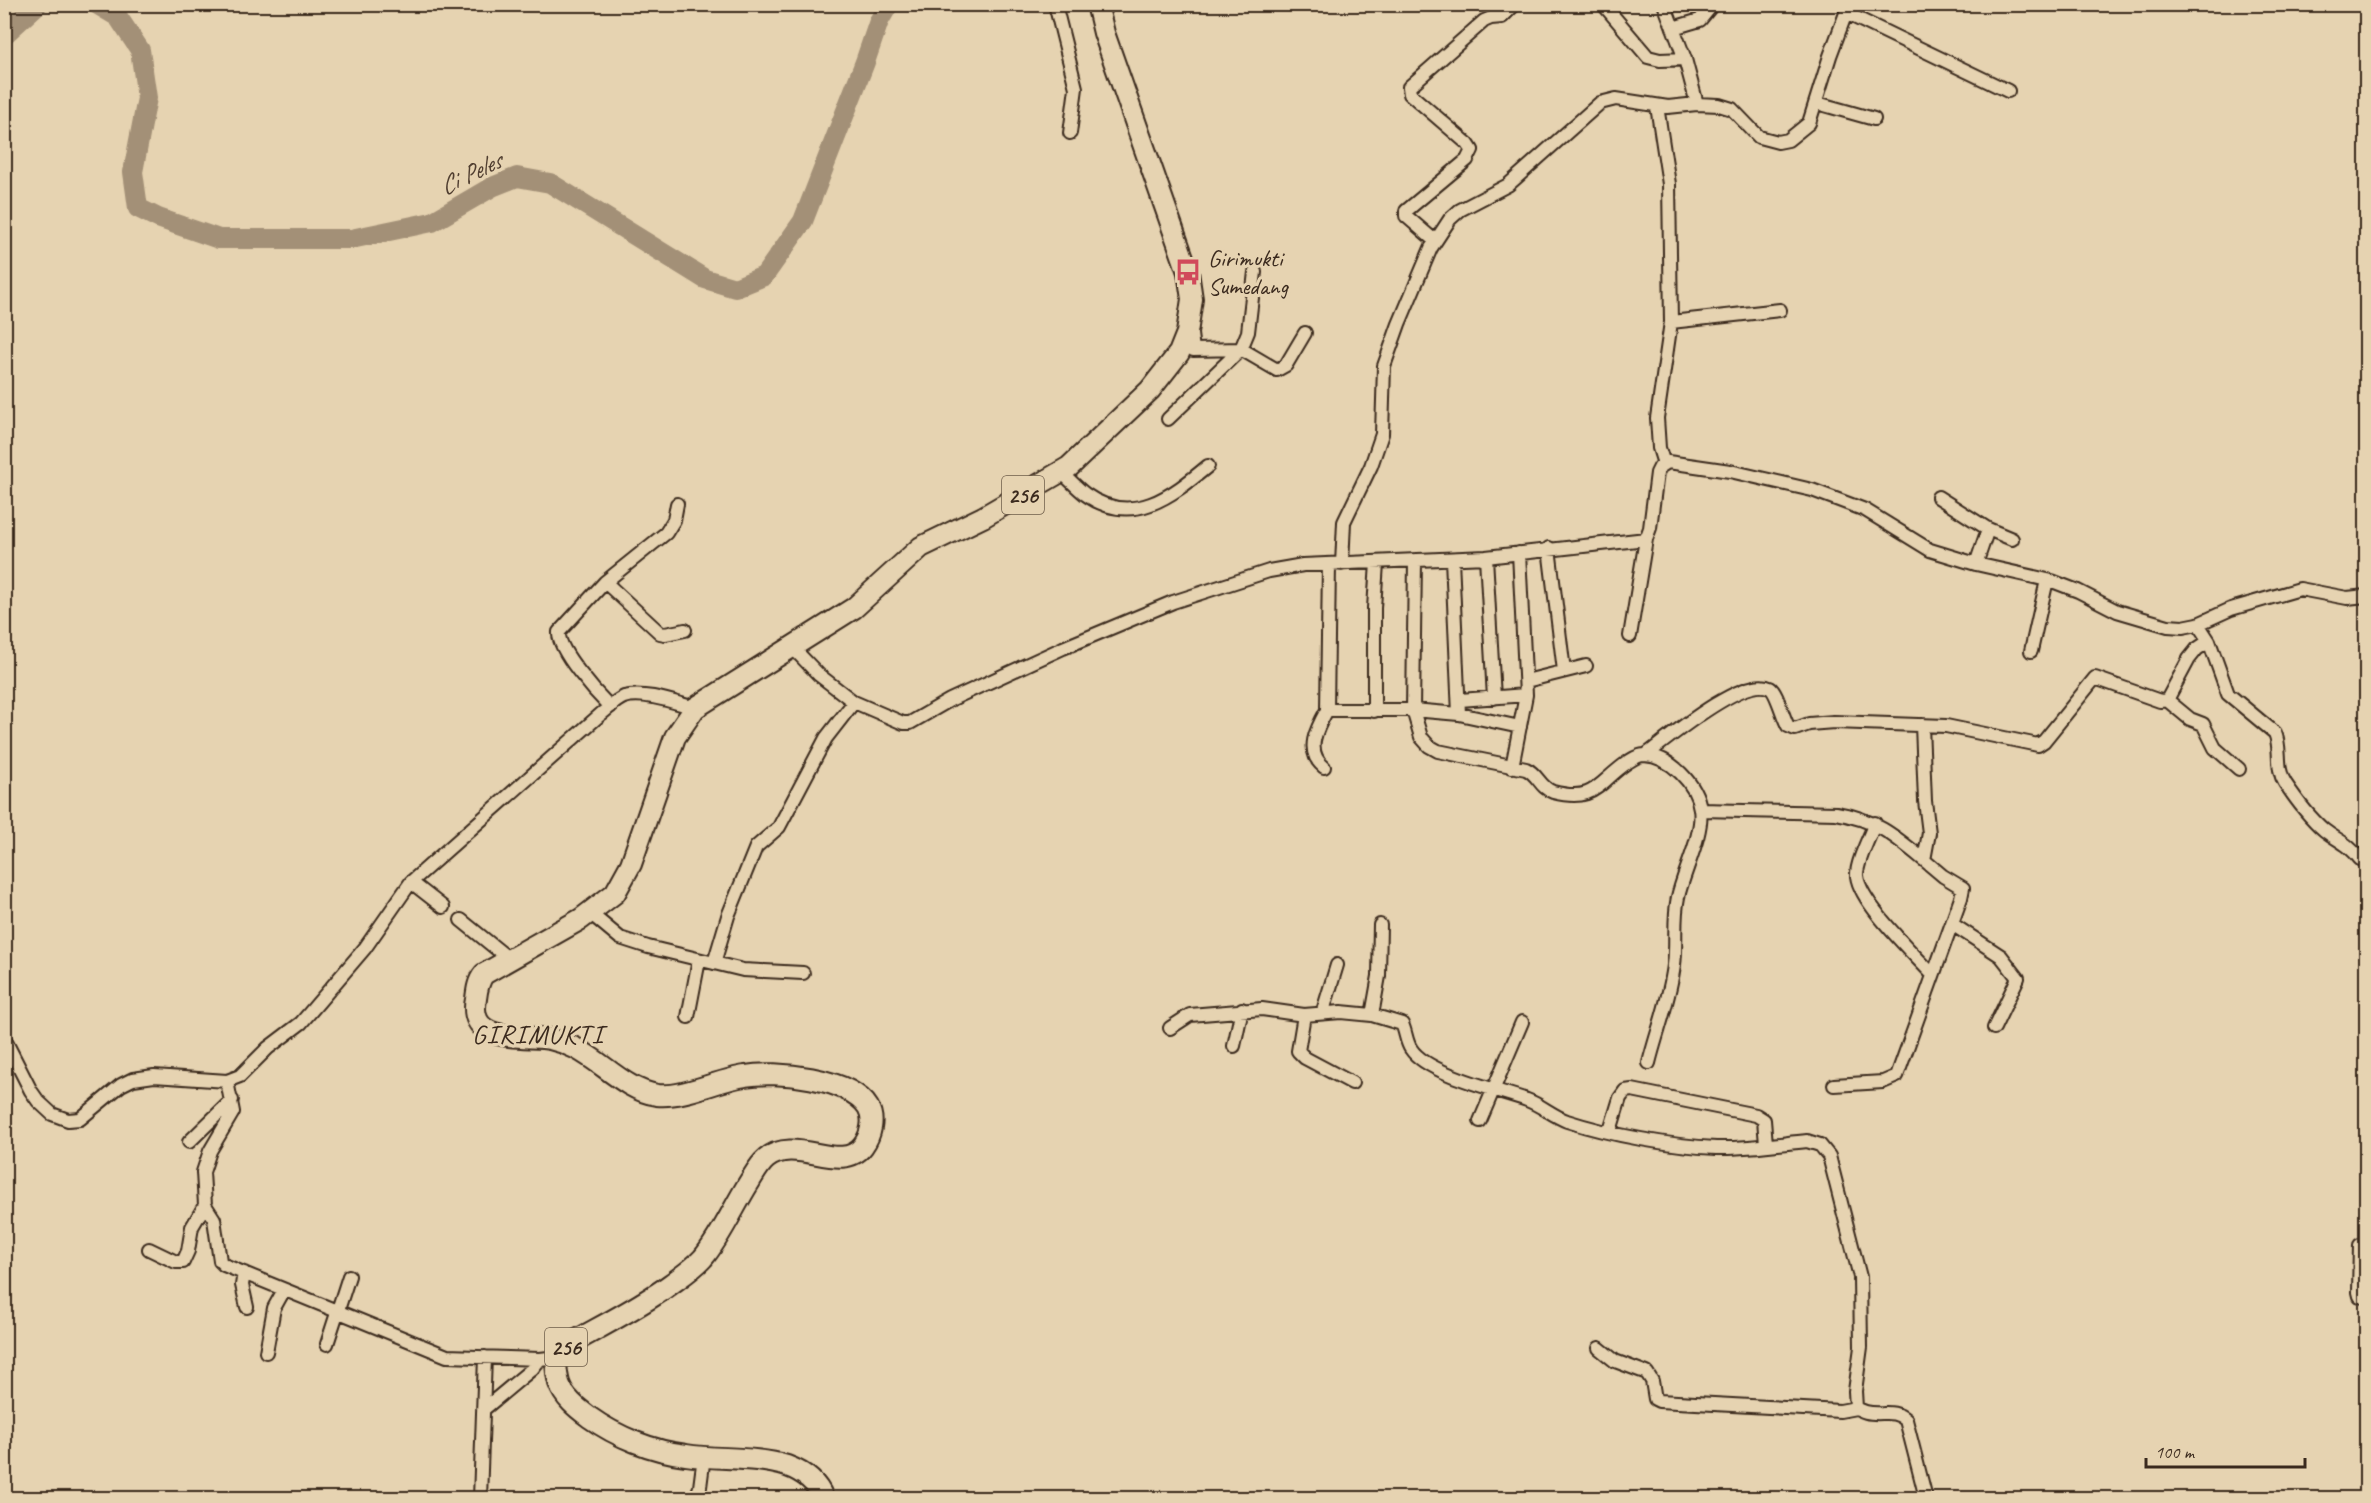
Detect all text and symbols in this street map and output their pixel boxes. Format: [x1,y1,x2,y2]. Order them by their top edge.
water label: Ci Peles [434,142,511,203]
place label: Girimukti Sumedang [1208,243,1289,301]
bus stop icon: Girimukti Sumedang [1173,257,1203,287]
road number: 256 [1002,476,1044,514]
district label: GIRIMUKTI [472,1017,609,1051]
road number: 256 [545,1328,587,1366]
scale bar [2146,1431,2305,1469]
text: 100 m [2155,1441,2196,1463]

